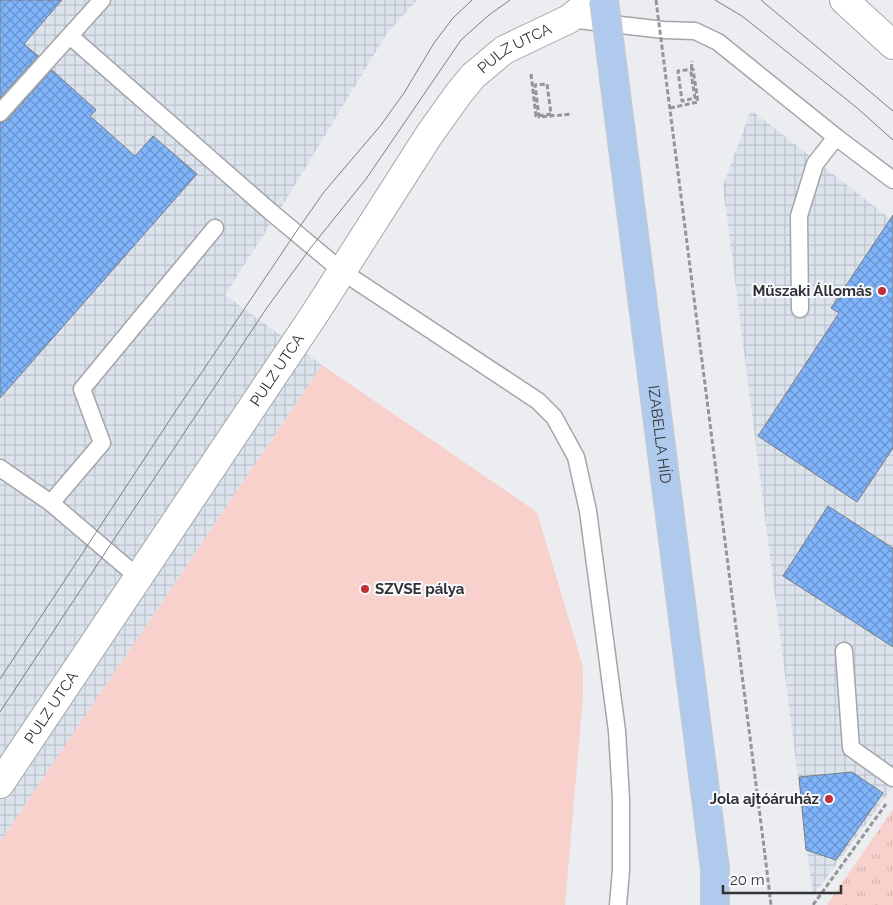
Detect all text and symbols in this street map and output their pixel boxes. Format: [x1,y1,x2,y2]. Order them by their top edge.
street label: PULZ UTCA [474,20,554,77]
place label: Műszaki Állomás [752,282,872,300]
marker: Műszaki Állomás [876,285,888,297]
street label: PULZ UTCA [246,331,308,410]
street label: IZABELLA HÍD [644,384,675,485]
place label: SZVSE pálya [375,580,465,598]
marker: SZVSE pálya [359,583,371,595]
street label: PULZ UTCA [21,668,82,747]
place label: Jola ajtóáruház [710,790,819,808]
marker: Jola ajtóáruház [823,793,835,805]
scale bar [723,862,840,894]
text: 20 m [730,871,765,889]

